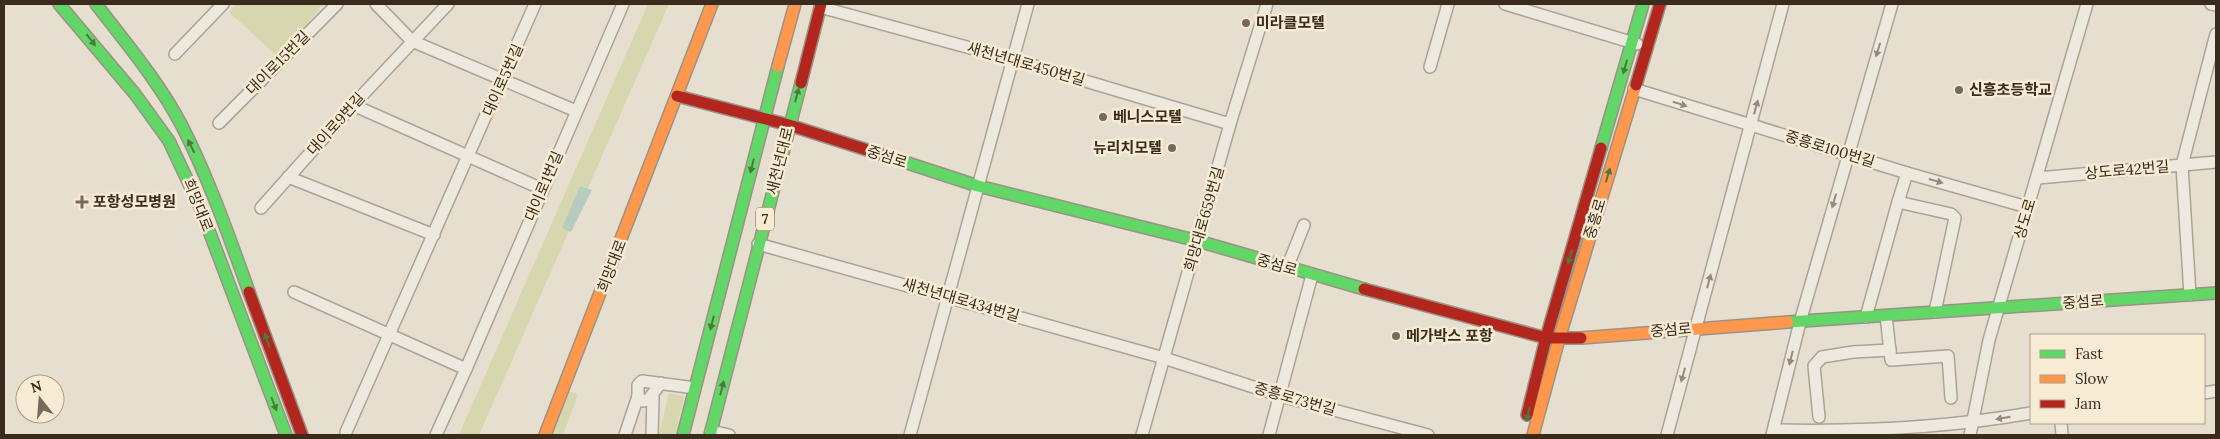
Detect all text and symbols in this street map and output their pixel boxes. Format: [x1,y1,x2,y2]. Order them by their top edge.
place label: 미라클모텔 [1256,13,1325,32]
marker: 미라클모텔 [1240,17,1252,29]
street label: 대이로15번길 [242,27,314,99]
one-way arrow [86,34,96,47]
street label: 새천년대로450번길 [965,38,1088,89]
street label: 대이로5번길 [478,41,527,119]
one-way arrow [1874,43,1882,58]
one-way arrow [1620,60,1628,75]
place label: 신흥초등학교 [1969,80,2052,99]
marker: 신흥초등학교 [1953,84,1965,96]
one-way arrow [793,87,801,103]
street label: 대이로9번길 [303,88,369,159]
one-way arrow [1752,99,1760,115]
one-way arrow [1673,100,1688,108]
place label: 베니스모텔 [1113,107,1182,126]
marker: 베니스모텔 [1097,111,1109,123]
street label: 새천년대로 [762,125,797,197]
street label: 중흥로100번길 [1783,126,1877,171]
place label: 뉴리치모텔 [1093,138,1162,157]
one-way arrow [187,139,195,153]
street label: 중섬로 [865,141,910,172]
marker: 뉴리치모텔 [1166,142,1178,154]
street label: 대이로1번길 [520,148,567,224]
street label: 상도로42번길 [2084,156,2170,183]
one-way arrow [747,158,755,173]
street label: 희망대로659번길 [1179,164,1228,274]
one-way arrow [1605,167,1613,182]
street label: 희망대로 [179,176,218,234]
one-way arrow [1929,178,1944,186]
place label: 포항성모병원 [93,192,176,211]
one-way arrow [1830,193,1838,209]
marker: 포항성모병원 [75,195,89,209]
street label: 중흥로 [1579,196,1610,241]
street label: 상도로 [2009,196,2040,241]
road number: 7 [756,208,774,230]
street label: 희망대로 [593,237,630,295]
street label: 중섬로 [1255,250,1300,279]
one-way arrow [1566,250,1574,265]
one-way arrow [1706,273,1714,288]
street label: 새천년대로434번길 [900,274,1022,325]
street label: 중섬로 [2062,291,2104,312]
one-way arrow [707,316,715,331]
street label: 중섬로 [1650,318,1692,341]
place label: 메가박스 포항 [1406,326,1493,345]
marker: 메가박스 포항 [1390,330,1402,342]
one-way arrow [263,332,271,347]
legend [2030,334,2205,424]
text: Fast [2075,344,2103,363]
one-way arrow [1787,350,1795,365]
one-way arrow [1679,367,1687,382]
text: Slow [2075,369,2108,388]
north arrow [15,374,65,424]
text: N [28,376,44,397]
street label: 중흥로73번길 [1252,378,1338,419]
one-way arrow [718,380,726,396]
text: Jam [2074,394,2102,413]
one-way arrow [270,397,278,412]
one-way arrow [1523,406,1531,421]
one-way arrow [1994,414,2010,422]

